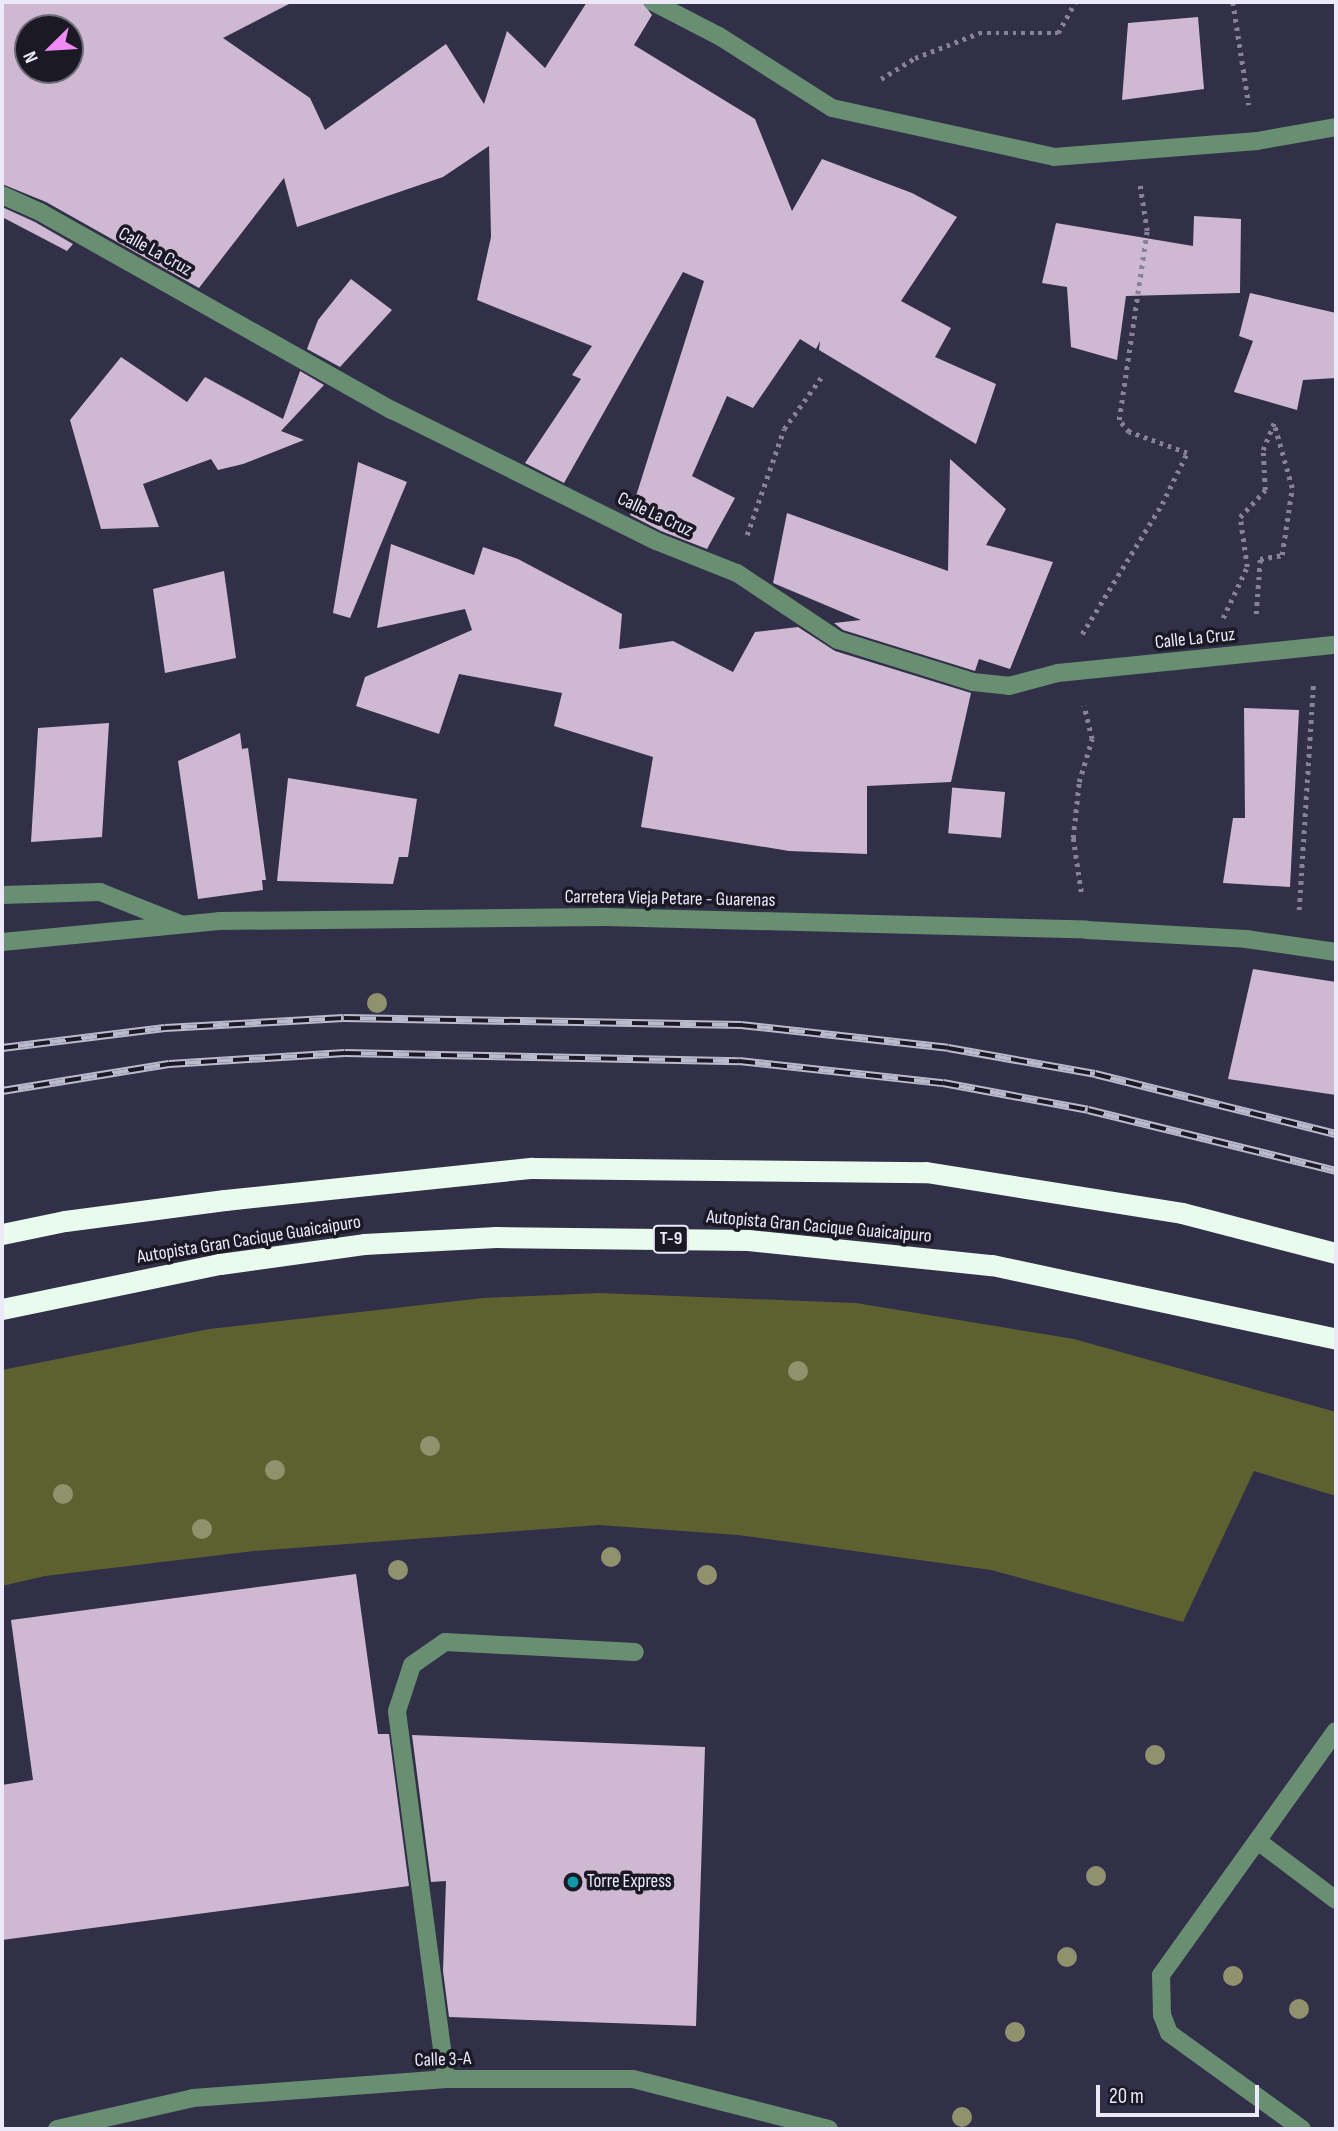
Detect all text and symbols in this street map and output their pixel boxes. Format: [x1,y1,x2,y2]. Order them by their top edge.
north arrow [14,14,84,84]
text: N [19,48,44,66]
street label: Calle La Cruz [114,222,196,282]
street label: Calle La Cruz [614,488,696,542]
street label: Calle La Cruz [1154,623,1236,655]
street label: Carretera Vieja Petare - Guarenas [564,886,776,912]
street label: Autopista Gran Cacique Guaicaipuro [705,1206,933,1248]
street label: Autopista Gran Cacique Guaicaipuro [136,1211,362,1269]
road number: T-9 [652,1224,690,1254]
place label: Torre Express [587,1871,672,1893]
marker: Torre Express [565,1874,581,1890]
street label: Calle 3-A [414,2048,472,2072]
scale bar [1100,2072,1263,2116]
text: 20 m [1109,2084,1144,2109]

